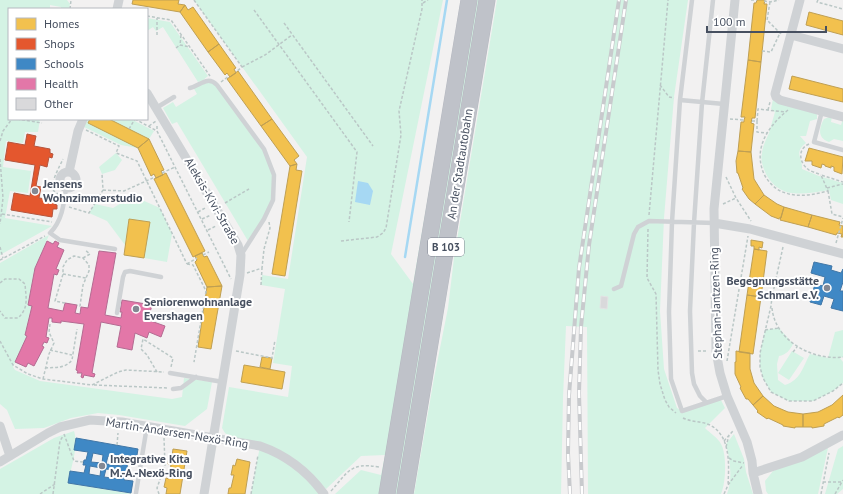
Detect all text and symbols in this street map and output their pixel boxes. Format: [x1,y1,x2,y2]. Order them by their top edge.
legend [8,8,148,120]
scale bar [707,8,826,34]
text: 100 m [713,14,746,29]
text: Homes [44,16,79,31]
text: Shops [44,36,75,51]
text: Schools [44,56,84,71]
text: Health [44,76,78,91]
text: Other [44,96,73,111]
street label: An der Stadtautobahn [443,107,476,220]
street label: Aleksis-Kivi-Straße [182,155,243,247]
place label: Jensens Wohnzimmerstudio [42,176,143,205]
marker: Jensens Wohnzimmerstudio [30,186,40,196]
road number: B 103 [428,238,464,256]
street label: Stephan-Jantzen-Ring [706,247,725,359]
place label: Begegnungsstätte Schmarl e.V. [726,273,819,302]
marker: Begegnungsstätte Schmarl e.V. [822,283,832,293]
place label: Seniorenwohnanlage Evershagen [144,294,252,323]
marker: Seniorenwohnanlage Evershagen [131,304,141,314]
street label: Martin-Andersen-Nexö-Ring [105,414,249,451]
place label: Integrative Kita M.-A.-Nexö-Ring [110,451,192,480]
marker: Integrative Kita M.-A.-Nexö-Ring [97,461,107,471]

